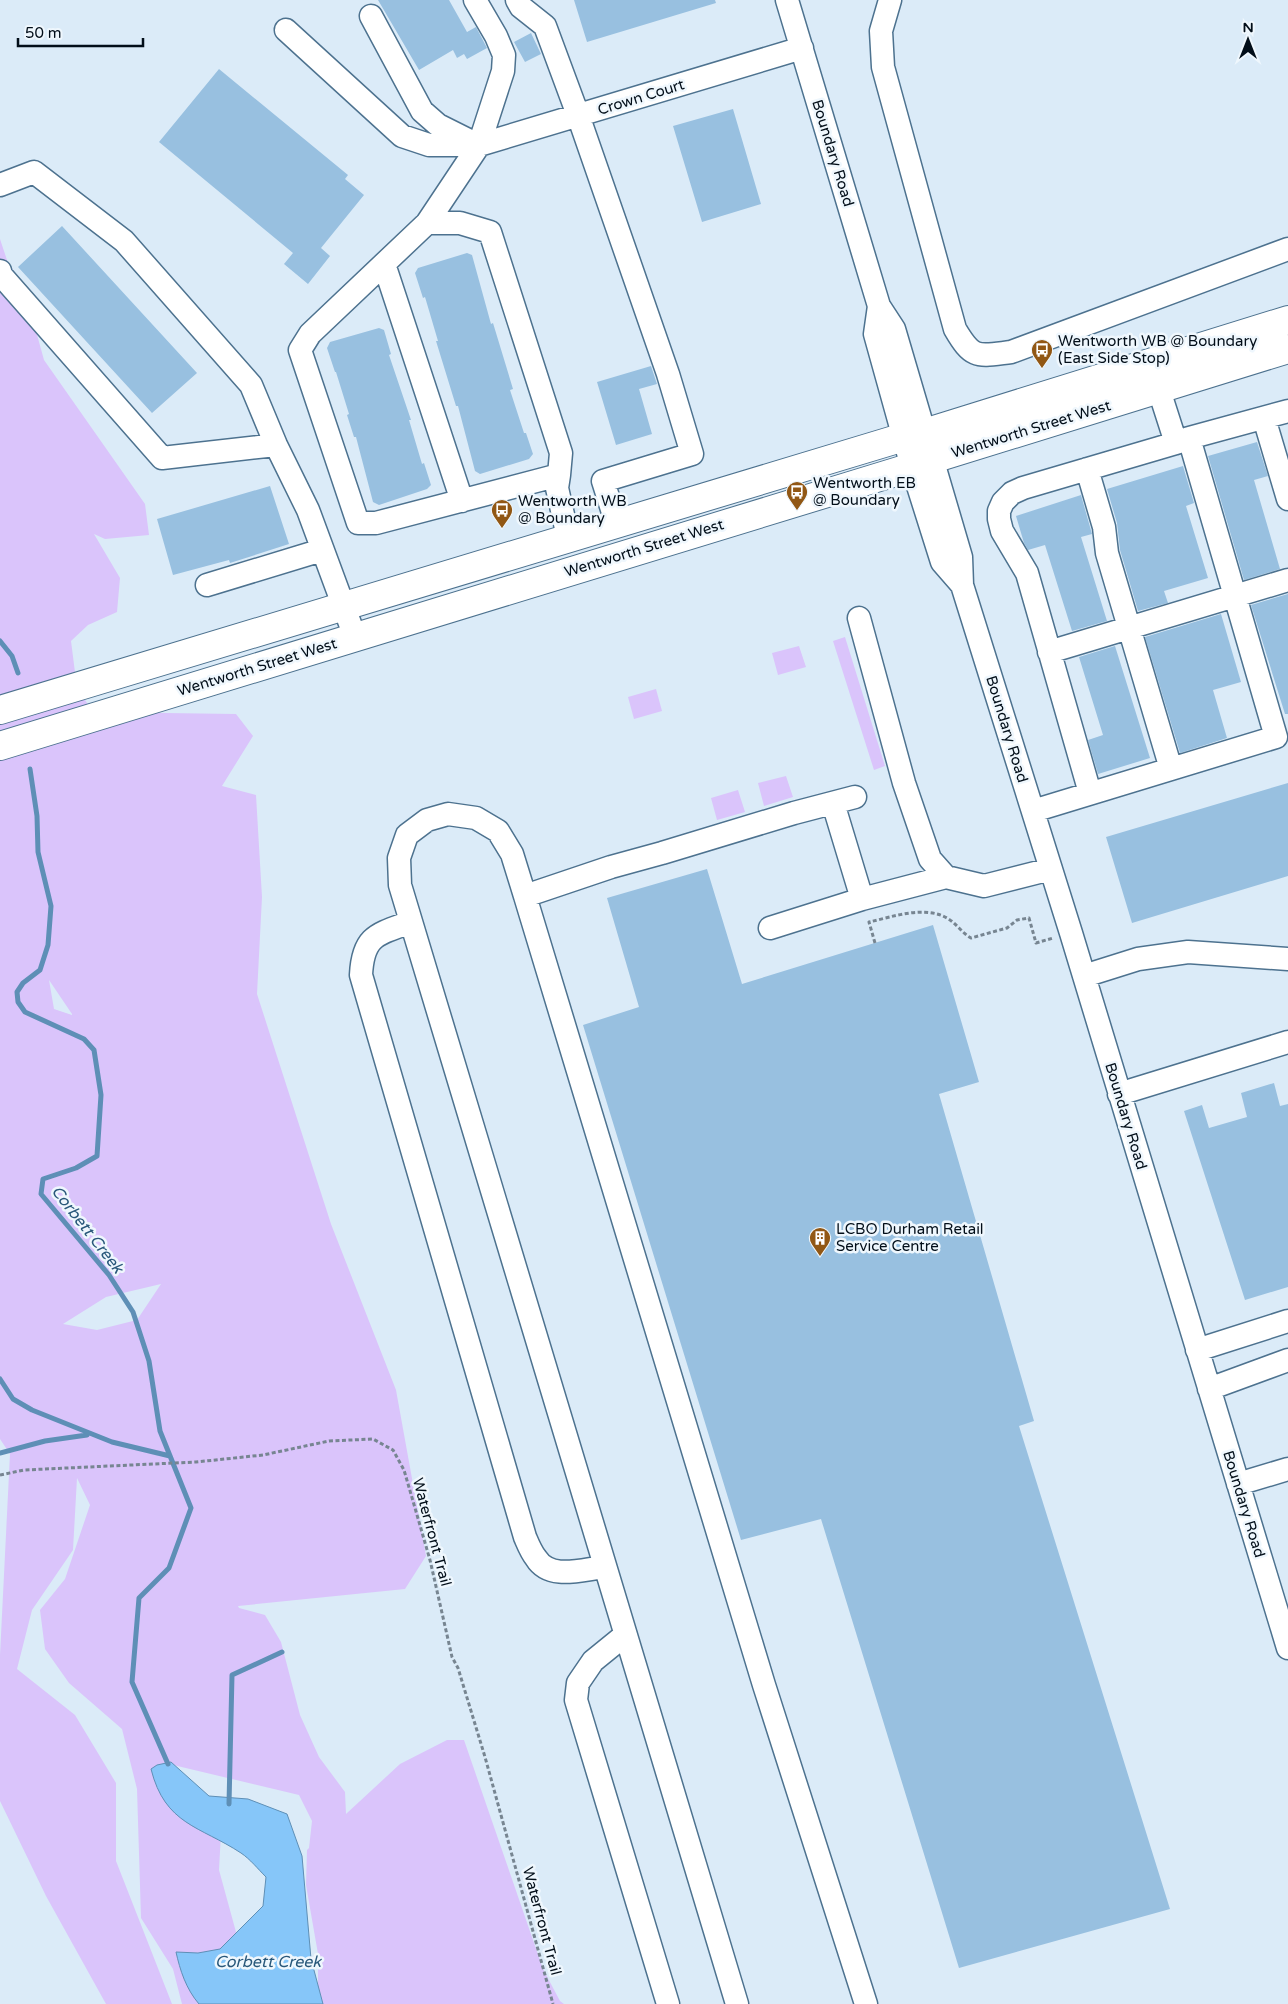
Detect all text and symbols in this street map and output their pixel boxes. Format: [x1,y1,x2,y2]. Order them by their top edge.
scale bar [18,15,142,47]
north arrow [1223,15,1273,65]
text: N [1242,19,1254,36]
text: 50 m [25,24,62,42]
street label: Crown Court [595,75,687,119]
street label: Boundary Road [808,97,858,209]
place label: Wentworth WB @ Boundary (East Side Stop) [1058,332,1257,367]
bus stop icon: Wentworth WB @ Boundary (East Side Stop) [1030,338,1054,369]
street label: Wentworth Street West [949,396,1113,462]
place label: Wentworth EB @ Boundary [813,474,916,509]
bus stop icon: Wentworth EB @ Boundary [785,480,809,511]
place label: Wentworth WB @ Boundary [518,492,627,527]
bus stop icon: Wentworth WB @ Boundary [490,498,514,529]
street label: Wentworth Street West [562,515,726,581]
street label: Wentworth Street West [175,634,339,700]
street label: Boundary Road [982,673,1032,785]
street label: Boundary Road [1101,1060,1151,1172]
water label: Corbett Creek [47,1182,129,1279]
place label: LCBO Durham Retail Service Centre [836,1220,984,1255]
building icon: LCBO Durham Retail Service Centre [808,1226,832,1257]
street label: Boundary Road [1219,1448,1269,1560]
street label: Waterfront Trail [409,1476,455,1588]
street label: Waterfront Trail [519,1865,565,1977]
water label: Corbett Creek [215,1952,322,1972]

